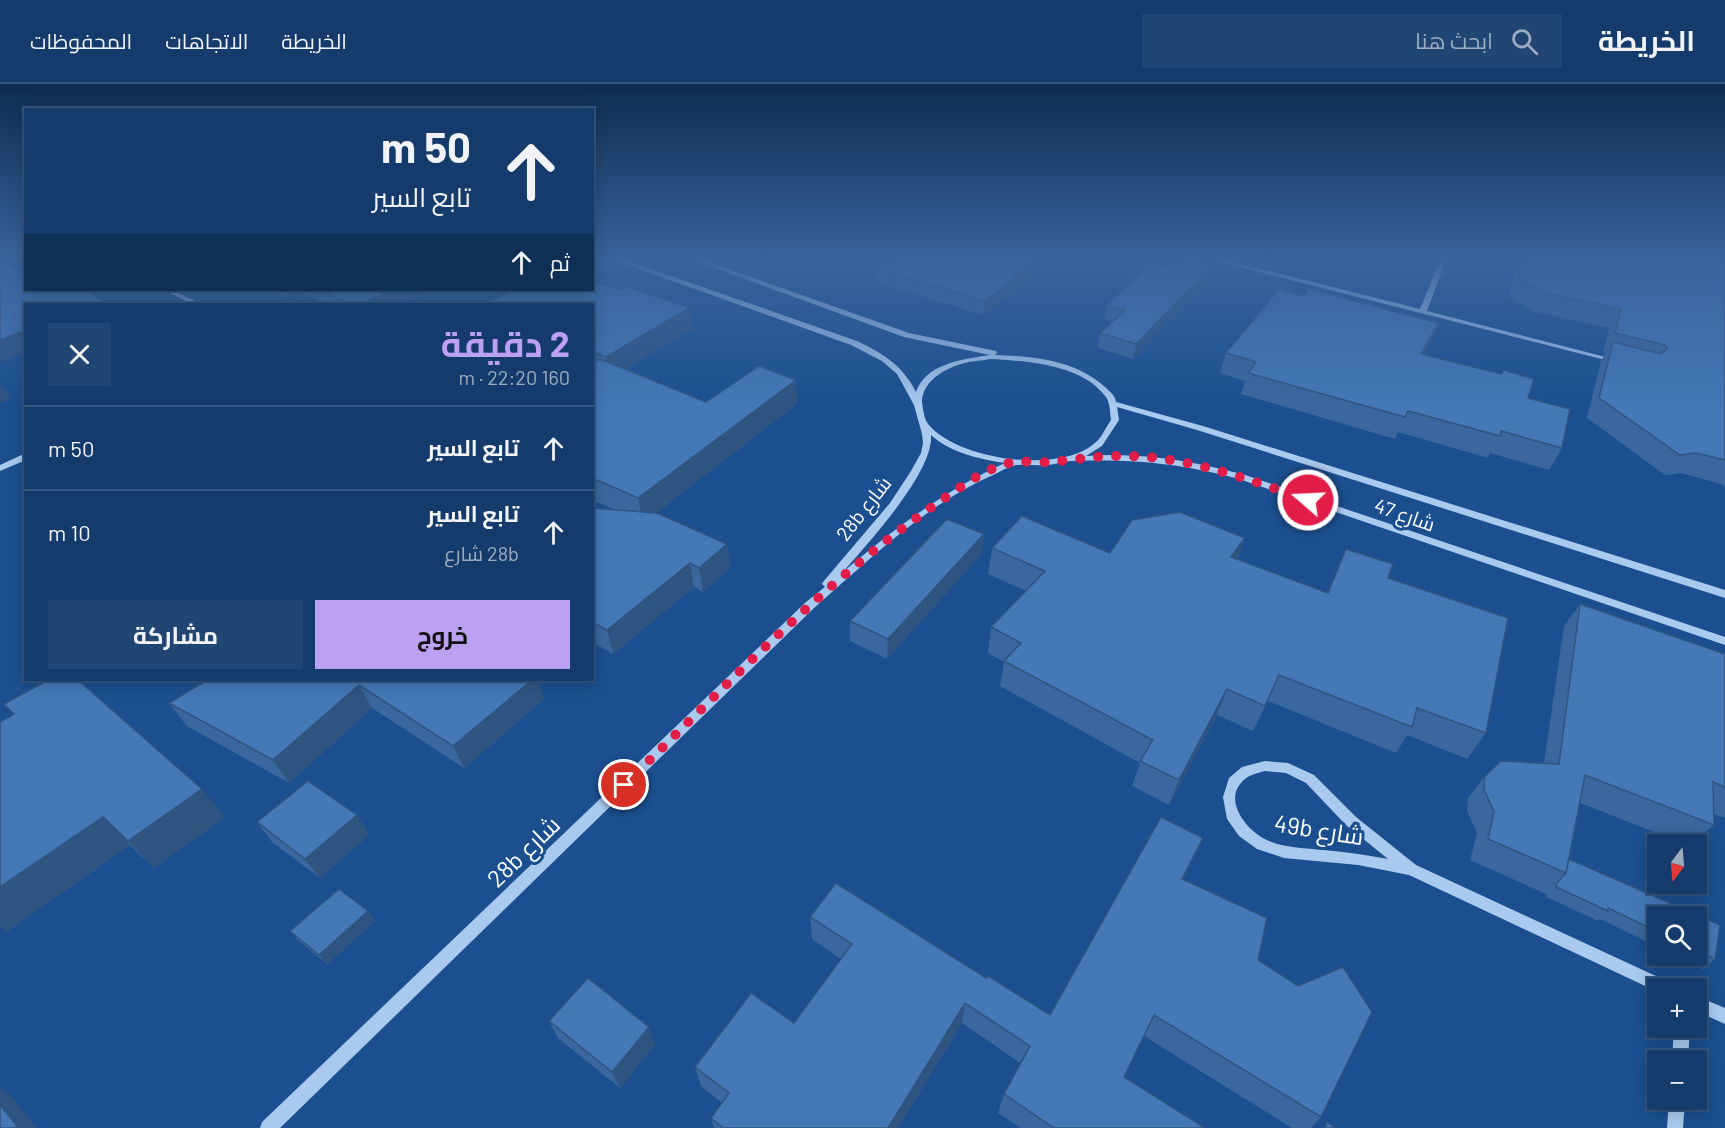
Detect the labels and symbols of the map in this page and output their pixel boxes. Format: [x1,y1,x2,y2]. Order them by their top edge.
position arrow [1276,468,1340,532]
street label: 28b شارع [831,471,898,547]
street label: شارع 47 [1371,492,1439,538]
pin [598,759,649,810]
street label: 49b شارع [1272,808,1366,853]
street label: 28b شارع [481,809,567,895]
north arrow [1647,834,1707,894]

